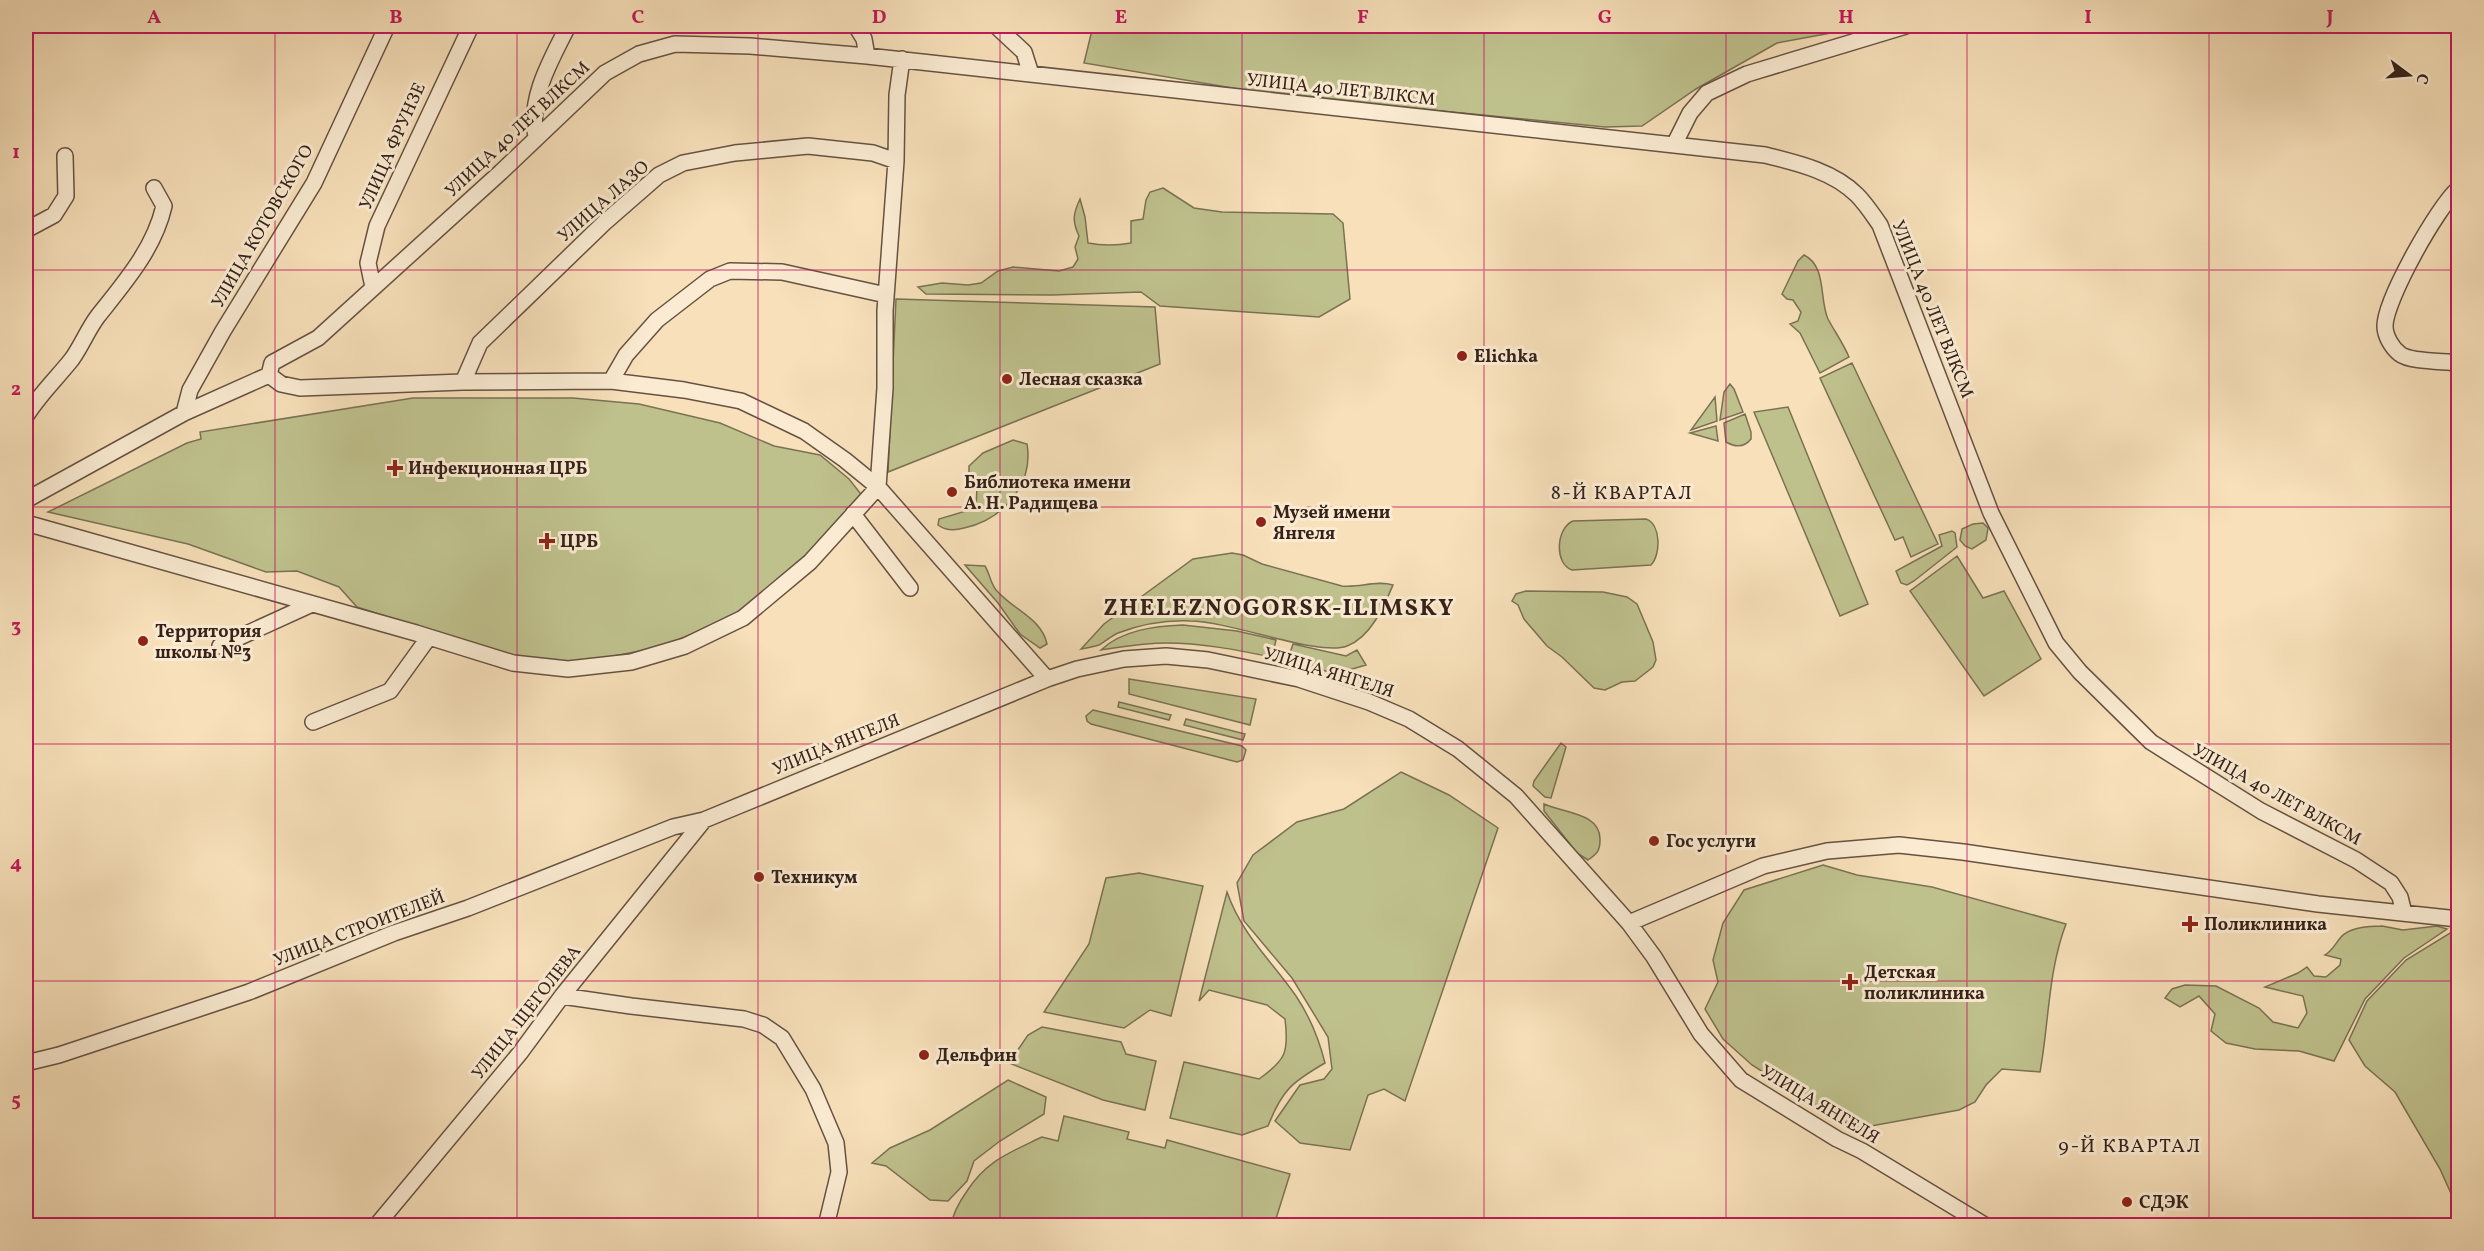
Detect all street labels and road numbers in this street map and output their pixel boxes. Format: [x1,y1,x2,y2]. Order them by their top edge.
street label: УЛИЦА 40 ЛЕТ ВЛКСМ [440,56,596,204]
street label: УЛИЦА 40 ЛЕТ ВЛКСМ [1245,68,1437,113]
street label: УЛИЦА ФРУНЗЕ [354,79,433,214]
street label: УЛИЦА КОТОВСКОГО [206,140,320,313]
street label: УЛИЦА ЛАЗО [553,155,655,249]
street label: УЛИЦА 40 ЛЕТ ВЛКСМ [1884,217,1979,402]
street label: УЛИЦА ЯНГЕЛЯ [1260,642,1397,705]
street label: УЛИЦА ЯНГЕЛЯ [769,708,904,782]
street label: УЛИЦА 40 ЛЕТ ВЛКСМ [2187,738,2366,852]
street label: УЛИЦА СТРОИТЕЛЕЙ [270,885,449,974]
street label: УЛИЦА ЩЕГОЛЕВА [467,940,588,1086]
street label: УЛИЦА ЯНГЕЛЯ [1755,1060,1884,1151]

